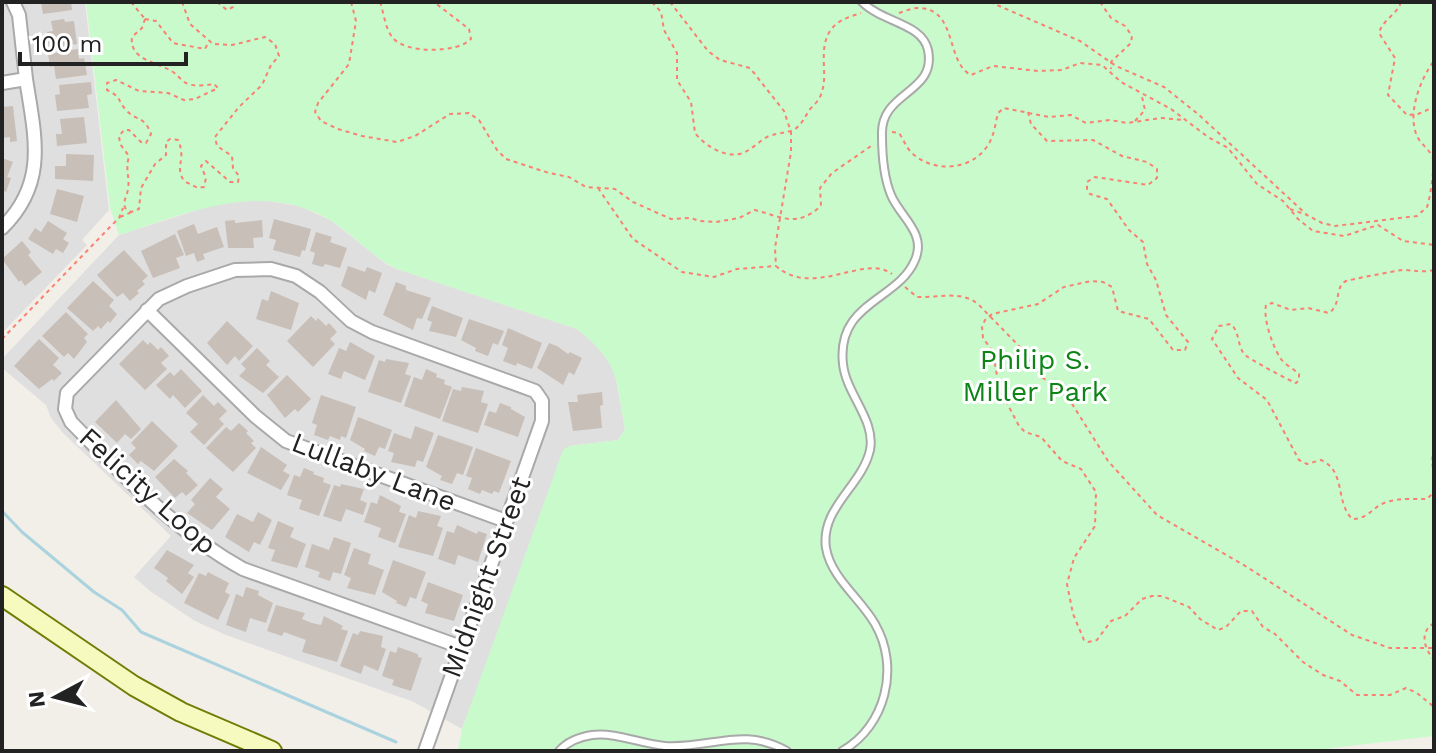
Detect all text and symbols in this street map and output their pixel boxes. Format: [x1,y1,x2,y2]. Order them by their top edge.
scale bar [20,16,186,66]
text: 100 m [32,30,102,58]
park label: Philip S. Miller Park [962,343,1108,408]
street label: Felicity Loop [73,421,223,561]
street label: Lullaby Lane [287,426,461,518]
street label: Midnight Street [434,472,538,682]
north arrow [16,657,96,737]
text: N [23,690,50,709]

